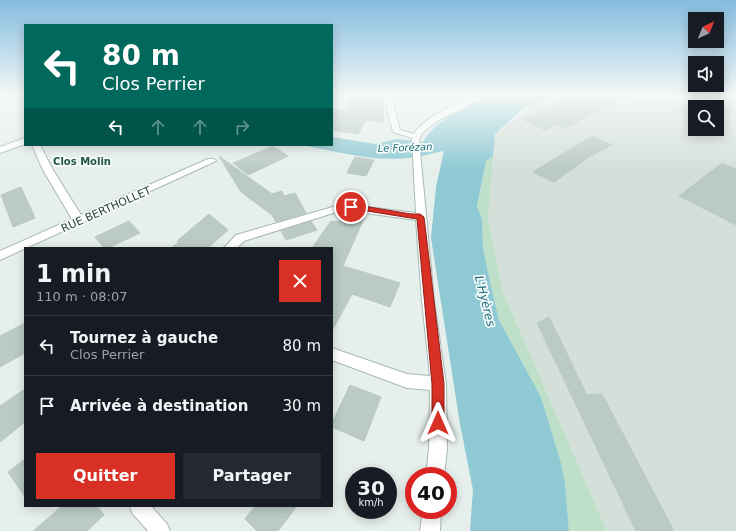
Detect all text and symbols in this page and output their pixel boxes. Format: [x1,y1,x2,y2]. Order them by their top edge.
north arrow [688,12,724,48]
map controls [688,12,724,136]
text: 80 m [102,39,180,72]
icon: left [36,40,88,92]
button: sound [688,56,724,92]
text: Clos Perrier [102,73,205,94]
button: search [688,100,724,136]
icon: left [105,116,127,138]
icon: ahead [147,116,169,138]
icon: ahead [189,116,211,138]
icon: right [231,116,253,138]
water label: Le Forézan [377,141,433,154]
district label: Clos Molin [53,156,111,167]
street label: RUE BERTHOLLET [59,184,153,235]
pin [334,190,368,224]
icon: arrive [340,196,362,218]
text: 1 min [36,260,111,288]
button: close [279,260,321,302]
water label: L'Hyères [472,274,498,328]
text: 110 m · 08:07 [36,289,127,304]
text: Tournez à gauche [70,329,218,347]
icon: left [36,335,58,357]
text: 80 m [283,337,321,355]
text: Clos Perrier [70,347,144,362]
icon: arrive [36,395,58,417]
text: Arrivée à destination [70,397,248,415]
text: 30 m [283,397,321,415]
position arrow [417,402,459,444]
button: Quitter [36,453,175,499]
button: Partager [183,453,321,499]
speed limit sign: 40 [405,467,457,519]
text: 30 [357,476,385,500]
text: km/h [358,497,384,508]

